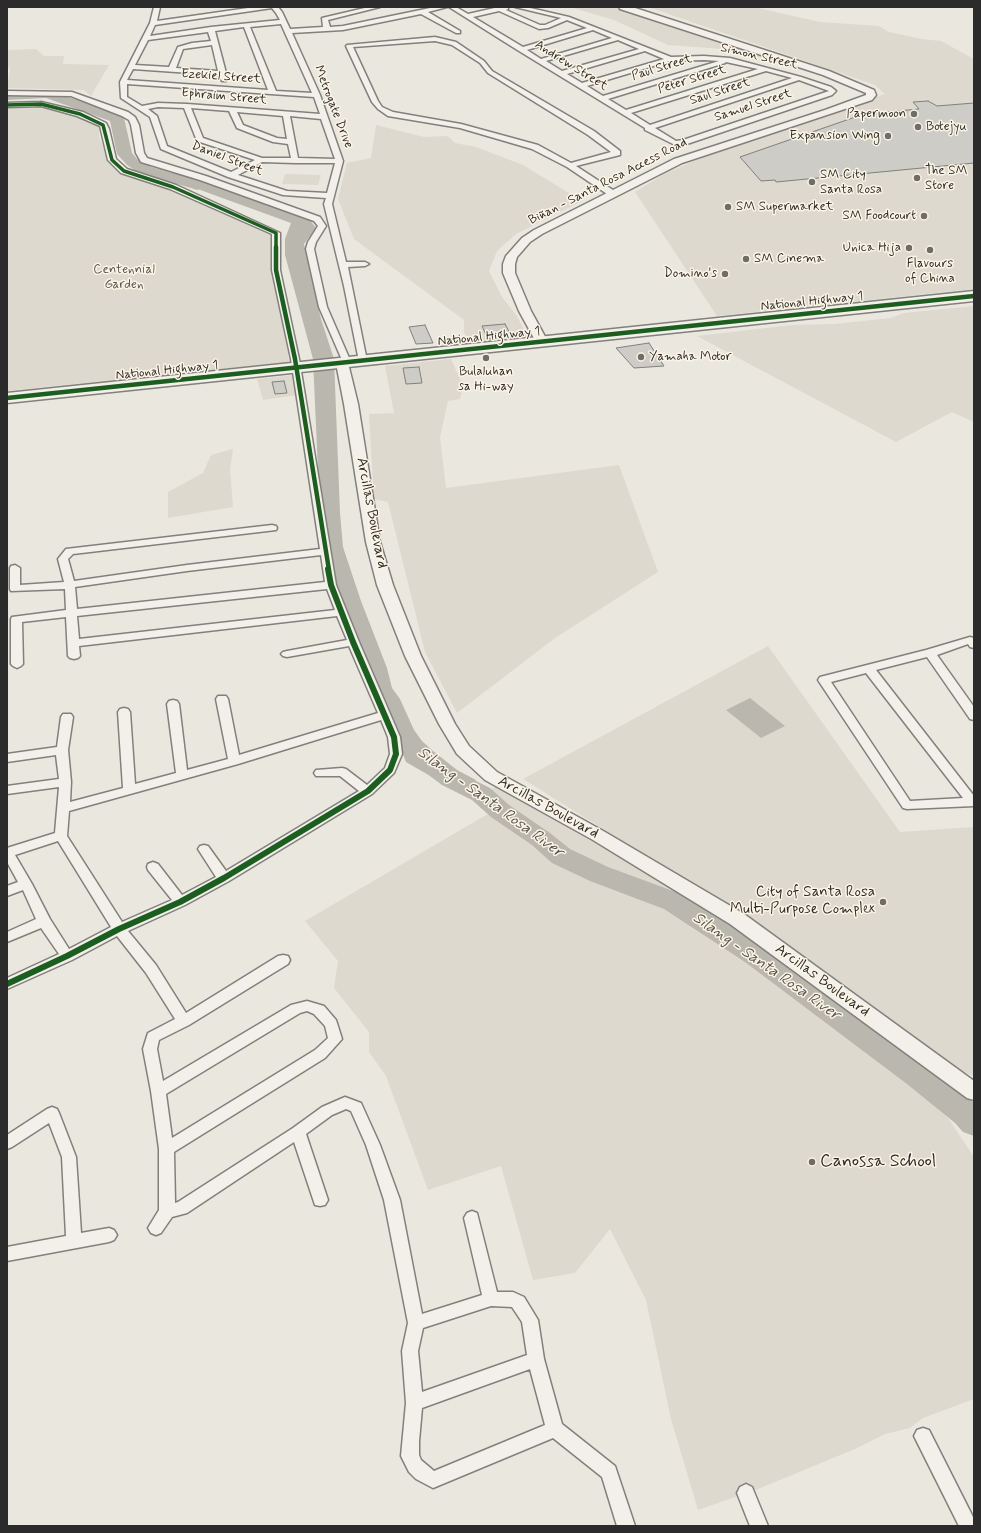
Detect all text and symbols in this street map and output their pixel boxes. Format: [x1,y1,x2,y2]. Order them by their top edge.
street label: Andrew Street [532,37,610,95]
street label: Simon Street [719,41,799,73]
street label: Paul Street [630,51,694,85]
street label: Peter Street [656,62,728,98]
street label: Metrogate Drive [310,63,356,151]
street label: Ezekiel Street [181,66,261,88]
street label: Saul Street [688,75,752,109]
street label: Ephraim Street [181,85,267,109]
street label: Samuel Street [712,86,794,126]
place label: Papermoon [846,106,906,122]
marker: Papermoon [909,109,919,119]
place label: Botejyu [926,119,967,135]
marker: Botejyu [913,122,923,132]
place label: Expansion Wing [789,128,880,144]
marker: Expansion Wing [883,131,893,141]
street label: Biñan - Santa Rosa Access Road [526,135,690,229]
street label: Daniel Street [189,138,265,180]
place label: The SM Store [925,163,968,194]
place label: SM City Santa Rosa [820,167,882,198]
marker: The SM Store [912,173,922,183]
marker: SM City Santa Rosa [807,177,817,187]
place label: SM Supermarket [736,199,833,215]
marker: SM Supermarket [723,202,733,212]
place label: SM Foodcourt [843,208,916,224]
marker: SM Foodcourt [919,211,929,221]
place label: Unica Hija [843,240,901,256]
marker: Unica Hija [904,243,914,253]
marker: Flavours of China [925,245,935,255]
place label: SM Cinema [754,251,824,267]
marker: SM Cinema [741,254,751,264]
place label: Flavours of China [905,256,955,287]
park label: Centennial Garden [93,262,155,293]
place label: Domino's [664,266,717,282]
marker: Domino's [720,269,730,279]
street label: National Highway 1 [760,289,864,315]
street label: National Highway 1 [437,324,541,350]
place label: Yamaha Motor [649,349,732,365]
marker: Yamaha Motor [636,352,646,362]
marker: Bulaluhan sa Hi-way [481,353,491,363]
street label: National Highway 1 [115,358,219,384]
place label: Bulaluhan sa Hi-way [458,364,514,395]
street label: Arcillas Boulevard [351,456,391,570]
water label: Silang - Santa Rosa River [413,744,567,862]
street label: Arcillas Boulevard [494,773,602,843]
place label: City of Santa Rosa Multi-Purpose Complex [730,884,875,919]
marker: City of Santa Rosa Multi-Purpose Complex [878,897,888,907]
water label: Silang - Santa Rosa River [689,909,843,1025]
street label: Arcillas Boulevard [771,941,873,1021]
place label: Canossa School [820,1151,936,1173]
marker: Canossa School [807,1157,817,1167]

